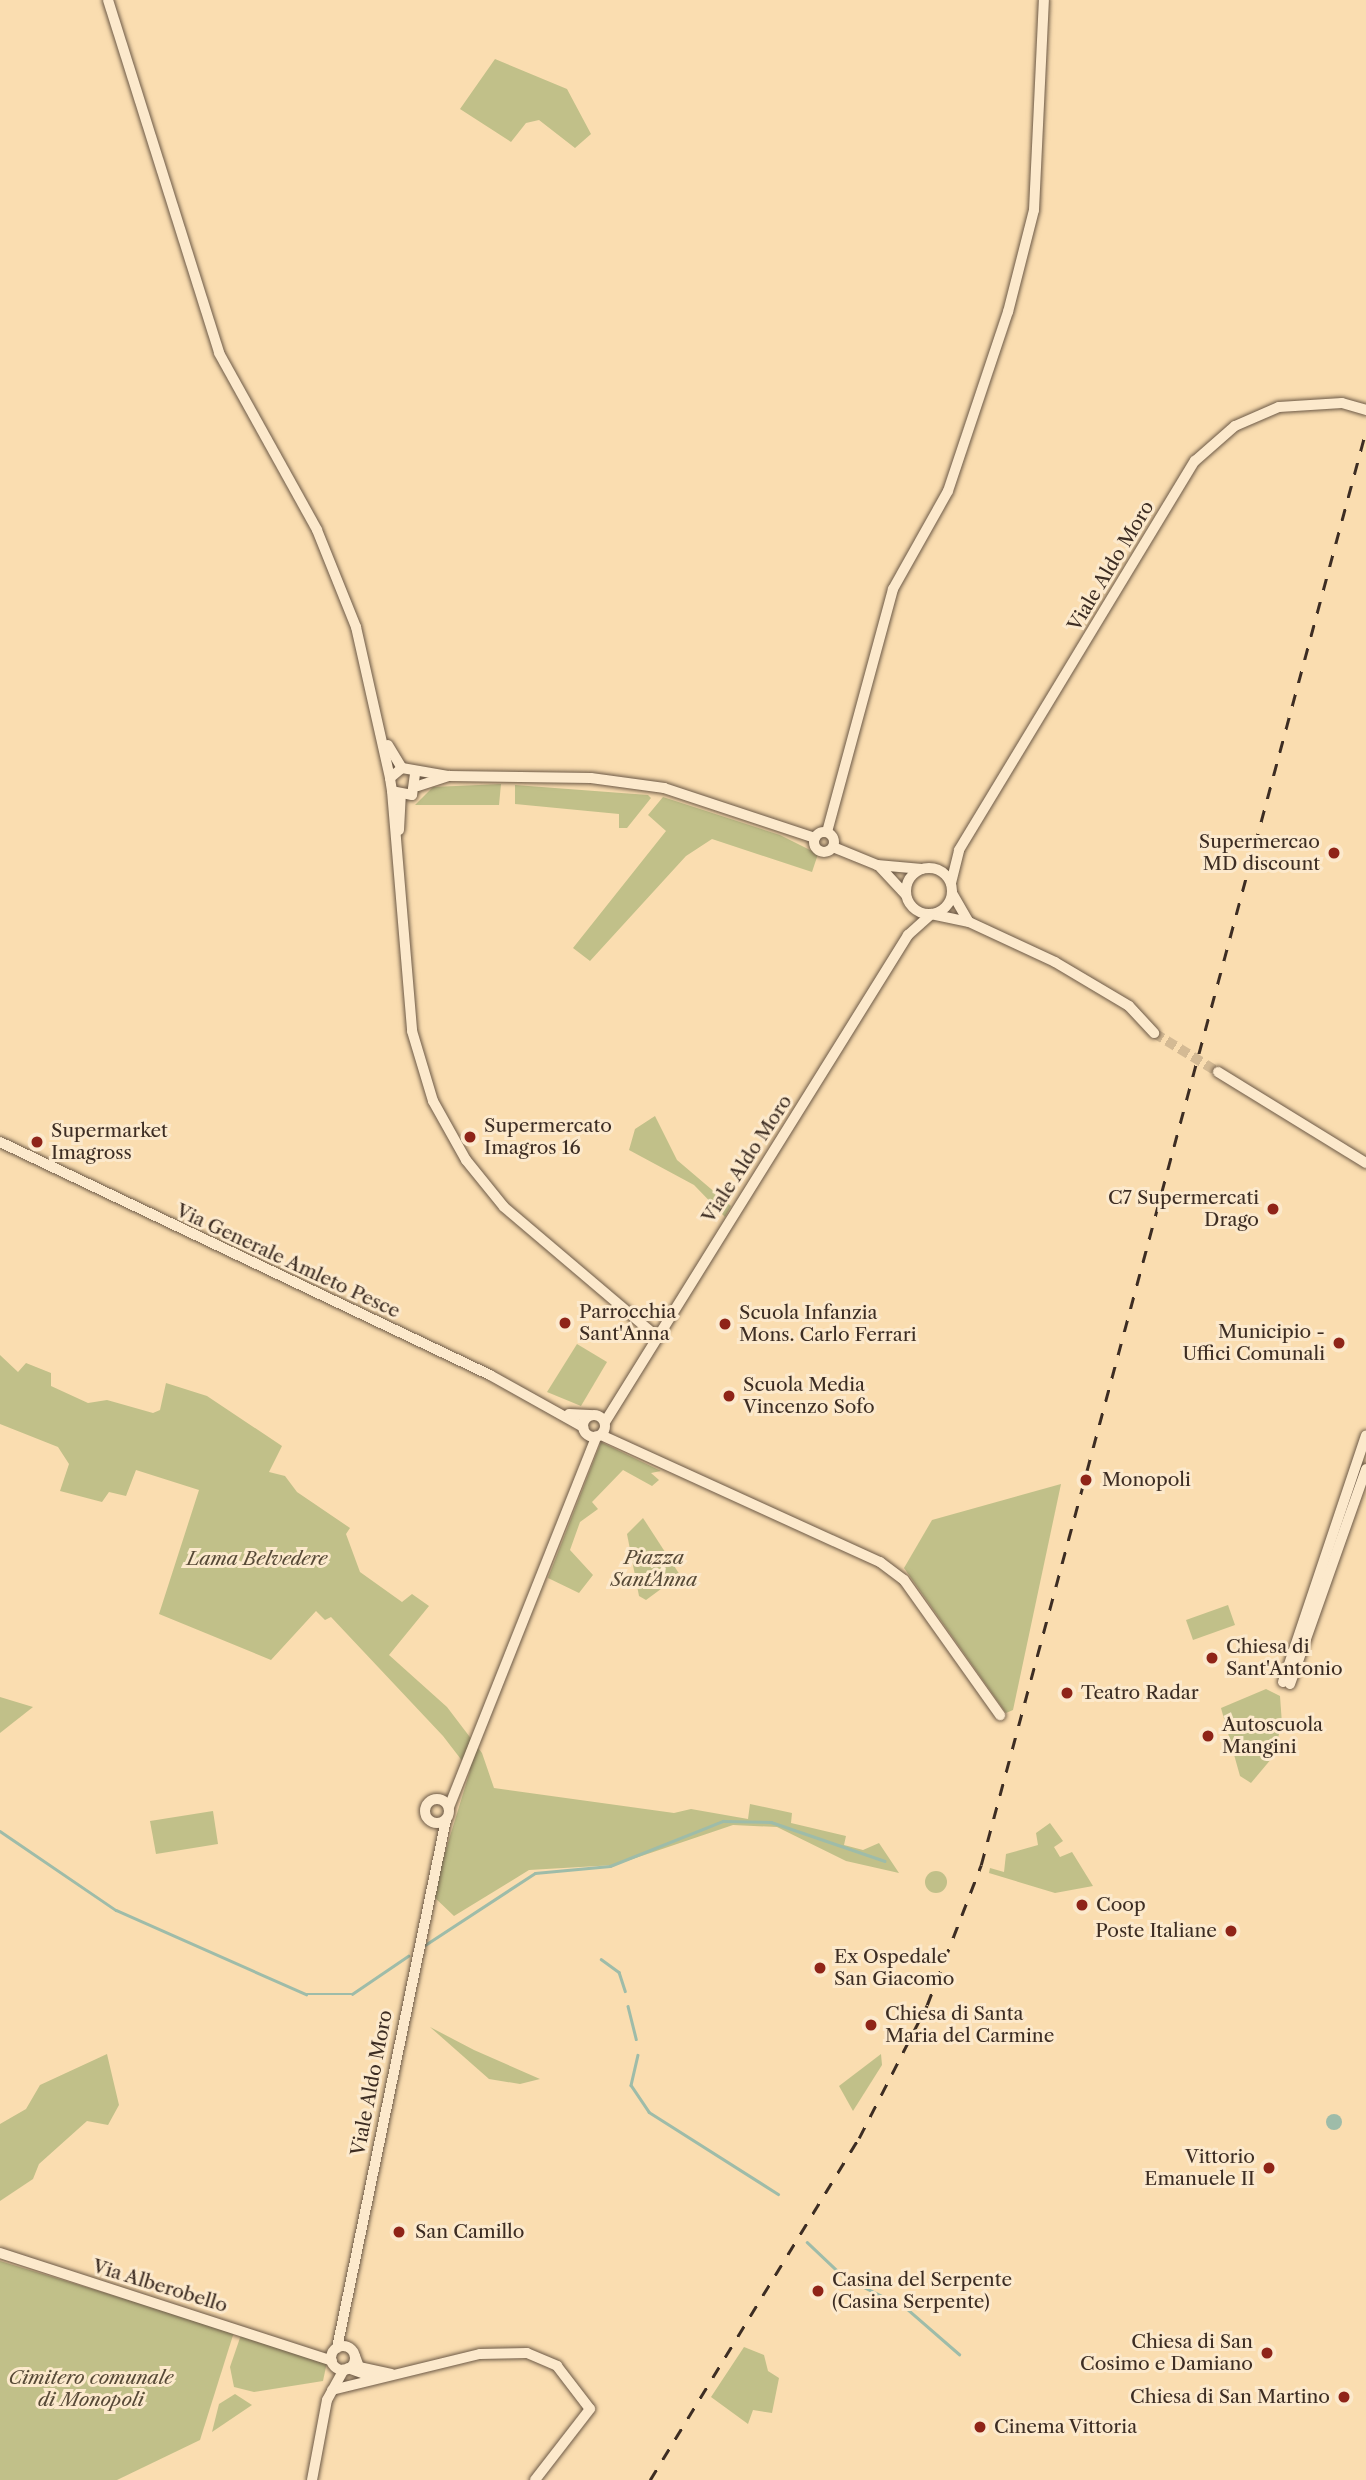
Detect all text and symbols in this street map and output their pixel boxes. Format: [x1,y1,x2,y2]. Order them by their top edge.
street label: Viale Aldo Moro [1063,496,1159,636]
place label: Supermercao MD discount [1199,831,1320,875]
marker: Supermercao MD discount [1326,845,1342,861]
street label: Viale Aldo Moro [697,1090,797,1228]
place label: Supermercato Imagros 16 [484,1115,612,1159]
place label: Supermarket Imagross [51,1120,168,1164]
marker: Supermercato Imagros 16 [462,1129,478,1145]
marker: Supermarket Imagross [29,1134,45,1150]
place label: C7 Supermercati Drago [1108,1187,1259,1231]
street label: Via Generale Amleto Pesce [172,1199,404,1323]
marker: C7 Supermercati Drago [1265,1201,1281,1217]
place label: Parrocchia Sant'Anna [579,1301,676,1345]
place label: Scuola Infanzia Mons. Carlo Ferrari [739,1302,917,1346]
marker: Parrocchia Sant'Anna [557,1315,573,1331]
marker: Scuola Infanzia Mons. Carlo Ferrari [717,1316,733,1332]
place label: Municipio - Uffici Comunali [1183,1321,1325,1365]
marker: Municipio - Uffici Comunali [1331,1335,1347,1351]
place label: Scuola Media Vincenzo Sofo [743,1374,875,1418]
marker: Scuola Media Vincenzo Sofo [721,1388,737,1404]
place label: Monopoli [1102,1469,1191,1491]
marker: Monopoli [1076,1470,1096,1490]
park label: Piazza Sant'Anna [611,1547,697,1591]
park label: Lama Belvedere [187,1548,327,1570]
place label: Chiesa di Sant'Antonio [1226,1636,1343,1680]
marker: Chiesa di Sant'Antonio [1204,1650,1220,1666]
place label: Teatro Radar [1081,1682,1199,1704]
marker: Teatro Radar [1059,1685,1075,1701]
place label: Autoscuola Mangini [1222,1714,1323,1758]
marker: Autoscuola Mangini [1200,1728,1216,1744]
place label: Coop [1096,1894,1146,1916]
marker: Coop [1074,1897,1090,1913]
place label: Poste Italiane [1095,1920,1217,1942]
marker: Poste Italiane [1223,1923,1239,1939]
place label: Ex Ospedale San Giacomo [834,1946,954,1990]
marker: Ex Ospedale San Giacomo [812,1960,828,1976]
place label: Chiesa di Santa Maria del Carmine [885,2003,1055,2047]
street label: Viale Aldo Moro [347,2008,397,2158]
marker: Chiesa di Santa Maria del Carmine [863,2017,879,2033]
place label: Vittorio Emanuele II [1144,2146,1255,2190]
marker: Vittorio Emanuele II [1261,2160,1277,2176]
place label: San Camillo [415,2221,524,2243]
marker: San Camillo [389,2222,409,2242]
street label: Via Alberobello [89,2255,231,2317]
place label: Casina del Serpente (Casina Serpente) [832,2269,1012,2313]
marker: Casina del Serpente (Casina Serpente) [810,2283,826,2299]
place label: Chiesa di San Cosimo e Damiano [1080,2331,1253,2375]
marker: Chiesa di San Cosimo e Damiano [1259,2345,1275,2361]
park label: Cimitero comunale di Monopoli [9,2367,173,2411]
place label: Chiesa di San Martino [1130,2386,1330,2408]
marker: Chiesa di San Martino [1336,2389,1352,2405]
place label: Cinema Vittoria [994,2416,1138,2438]
marker: Cinema Vittoria [972,2419,988,2435]

